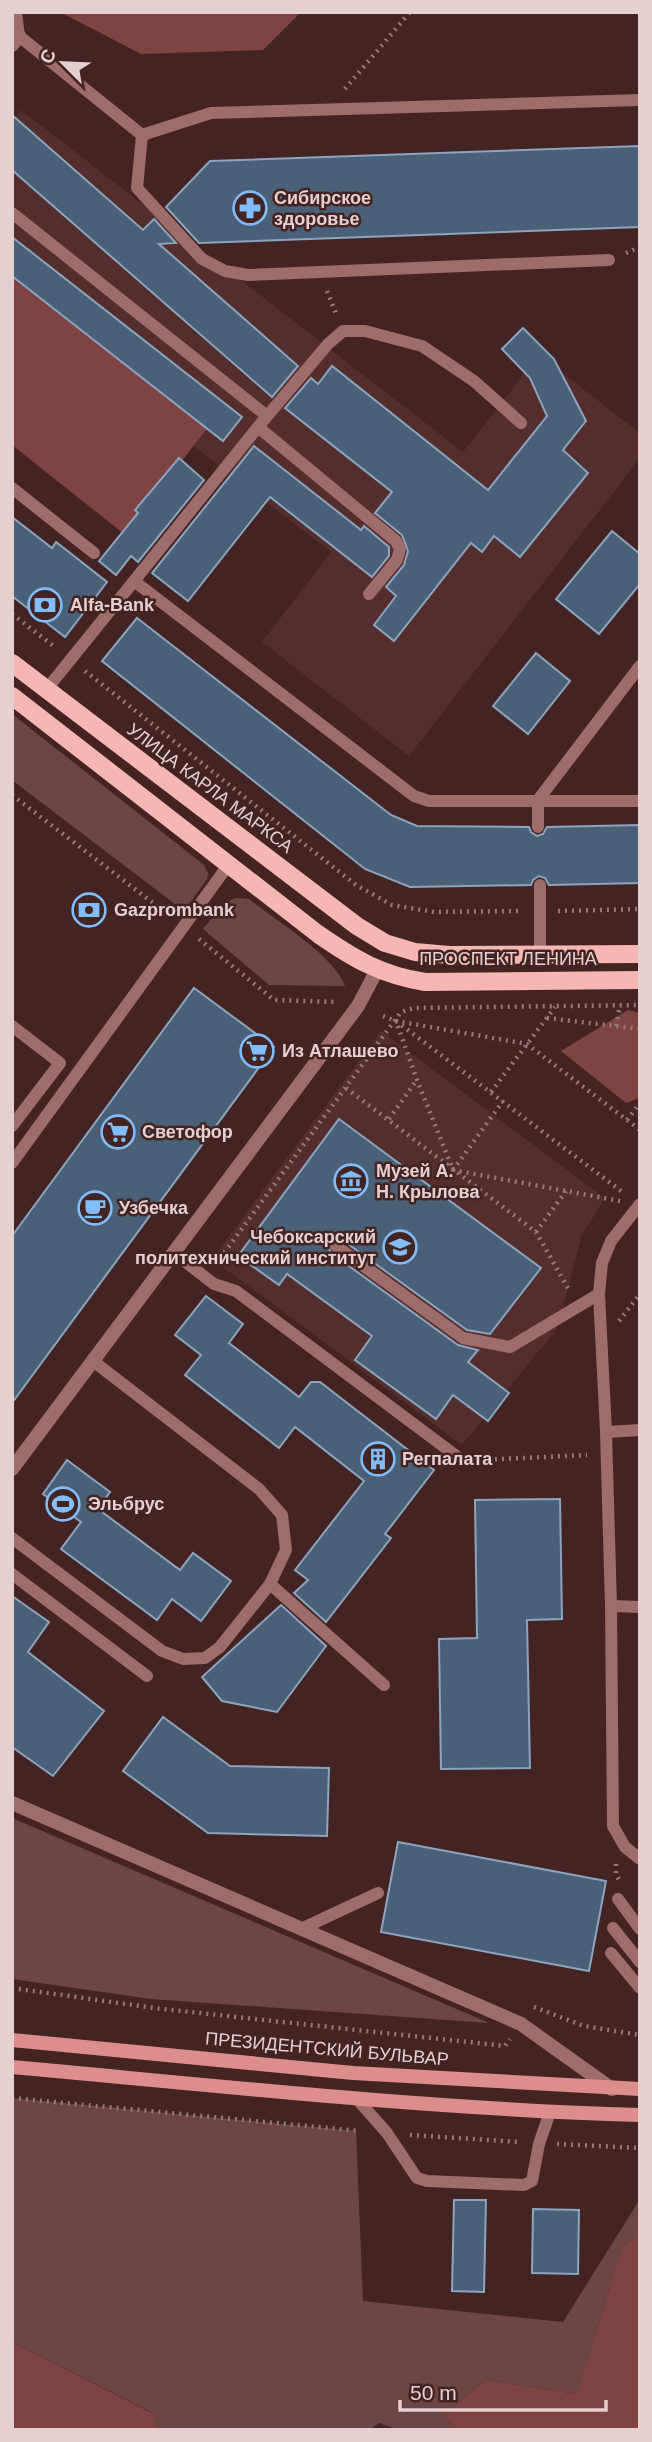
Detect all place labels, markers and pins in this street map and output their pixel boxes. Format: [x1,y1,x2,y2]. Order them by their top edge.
place label: Сибирское здоровье [274,188,371,229]
pharmacy icon: Сибирское здоровье [231,189,269,227]
bank icon: Alfa-Bank [26,586,64,624]
place label: Alfa-Bank [70,595,155,615]
bank icon: Gazprombank [70,891,108,929]
place label: Gazprombank [114,900,235,920]
supermarket icon: Из Атлашево [238,1032,276,1070]
place label: Из Атлашево [282,1041,399,1061]
supermarket icon: Светофор [99,1113,137,1151]
place label: Светофор [142,1122,233,1142]
place label: Музей А. Н. Крылова [376,1161,480,1202]
museum icon: Музей А. Н. Крылова [332,1162,370,1200]
cafe icon: Узбечка [76,1189,114,1227]
place label: Узбечка [119,1198,189,1218]
place label: Чебоксарский политехнический институт [135,1227,376,1268]
school or university icon: Чебоксарский политехнический институт [381,1228,419,1266]
building icon: Регпалата [359,1440,397,1478]
place label: Регпалата [402,1449,493,1469]
sports icon: Эльбрус [44,1485,82,1523]
place label: Эльбрус [88,1494,164,1514]

